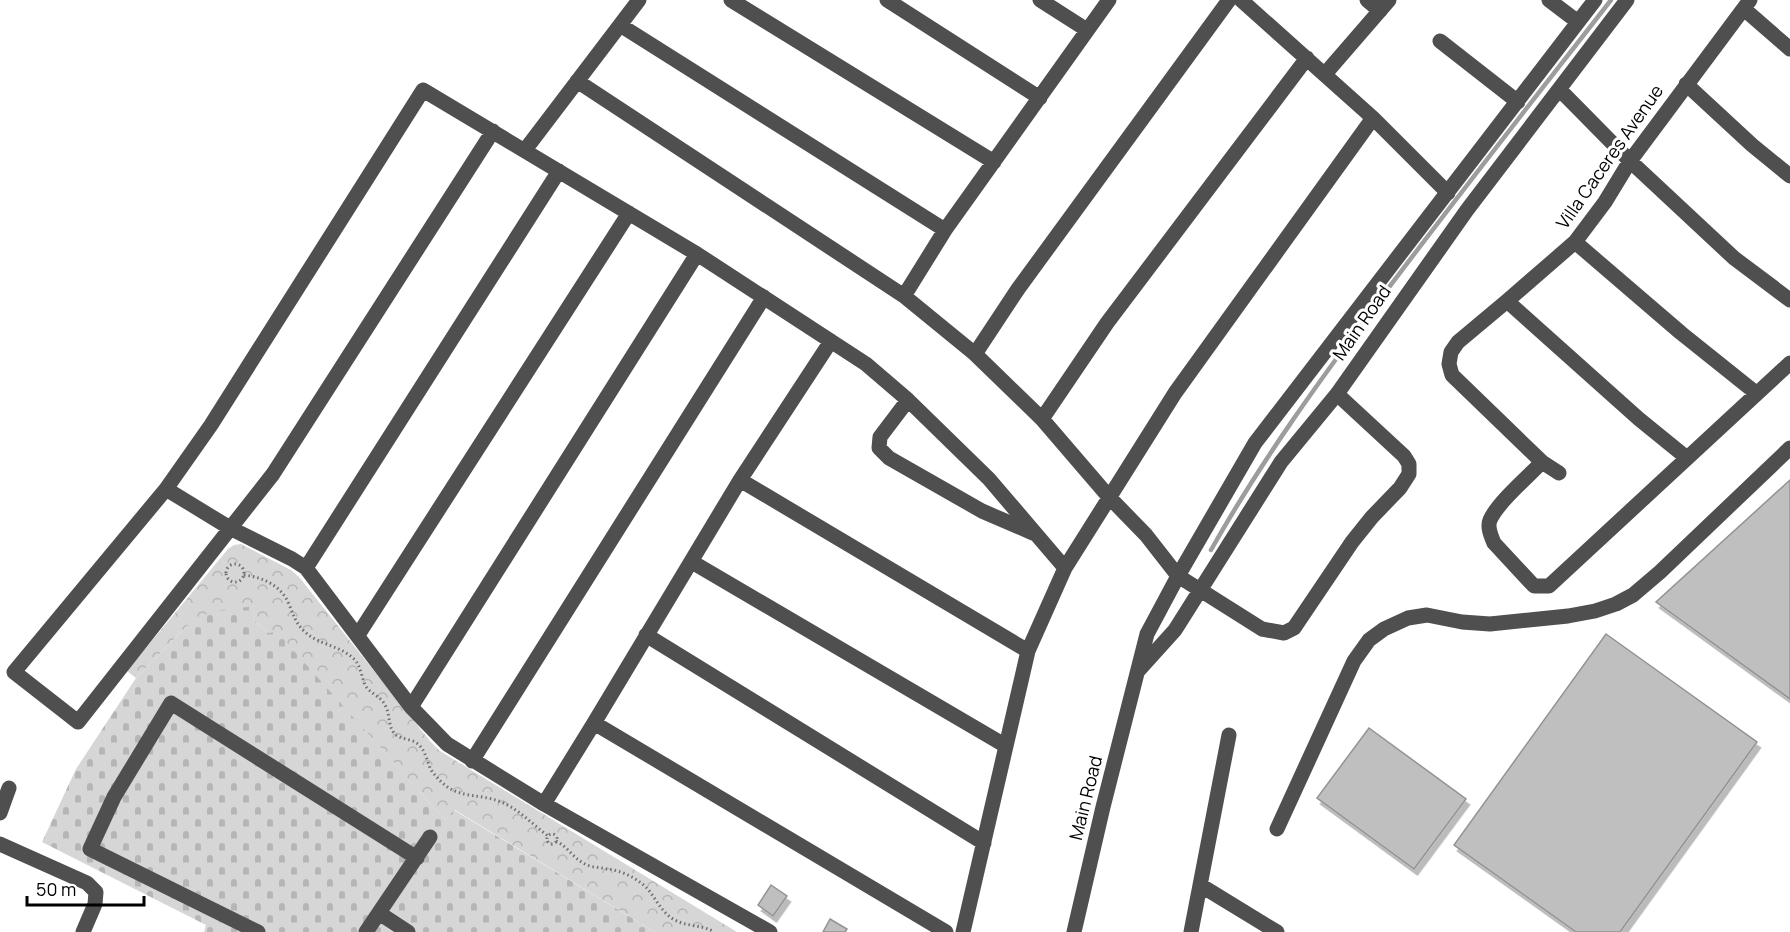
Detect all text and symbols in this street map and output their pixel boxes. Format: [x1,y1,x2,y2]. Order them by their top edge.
street label: Villa Caceres Avenue [1550,79,1668,233]
street label: Main Road [1327,280,1396,365]
street label: Main Road [1063,753,1107,843]
scale bar [27,869,144,907]
text: 50 m [36,877,76,901]

